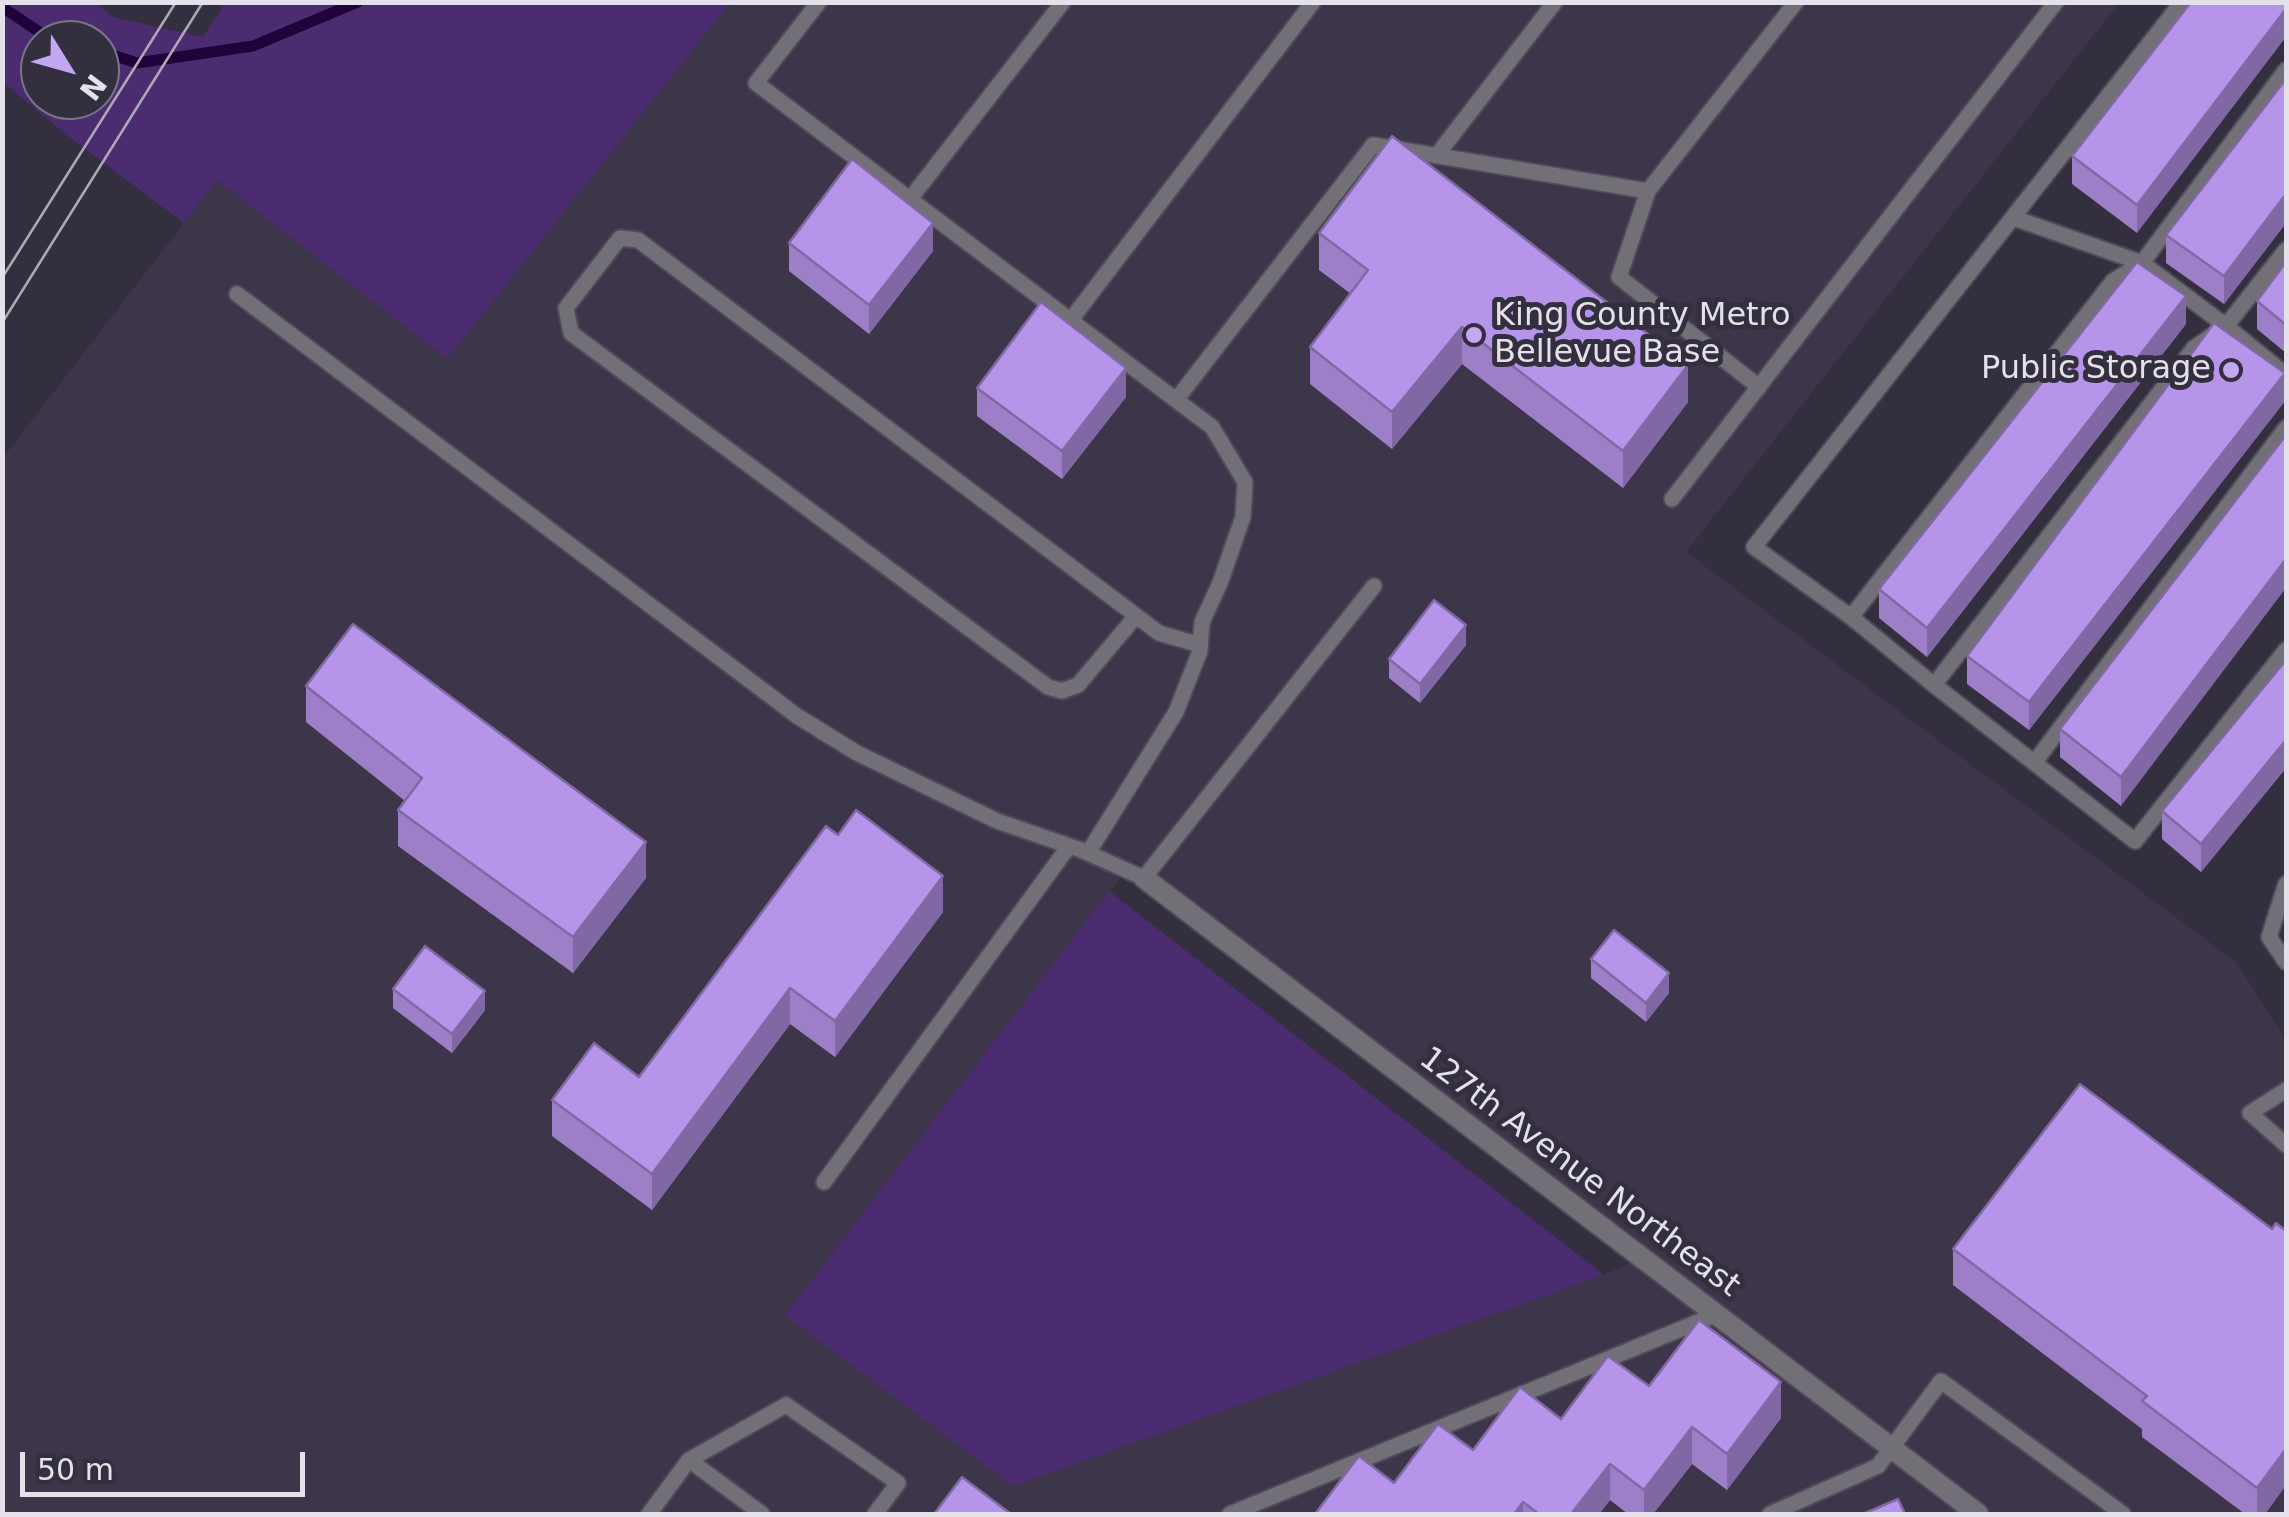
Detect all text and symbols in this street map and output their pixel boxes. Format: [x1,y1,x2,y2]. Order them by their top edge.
north arrow [20,20,120,120]
text: N [73,68,113,106]
place label: King County Metro Bellevue Base [1494,298,1791,373]
marker: King County Metro Bellevue Base [1463,324,1485,346]
place label: Public Storage [1981,351,2211,389]
marker: Public Storage [2220,359,2242,381]
street label: 127th Avenue Northeast [1411,1040,1747,1306]
scale bar [25,1432,310,1494]
text: 50 m [37,1452,114,1487]

